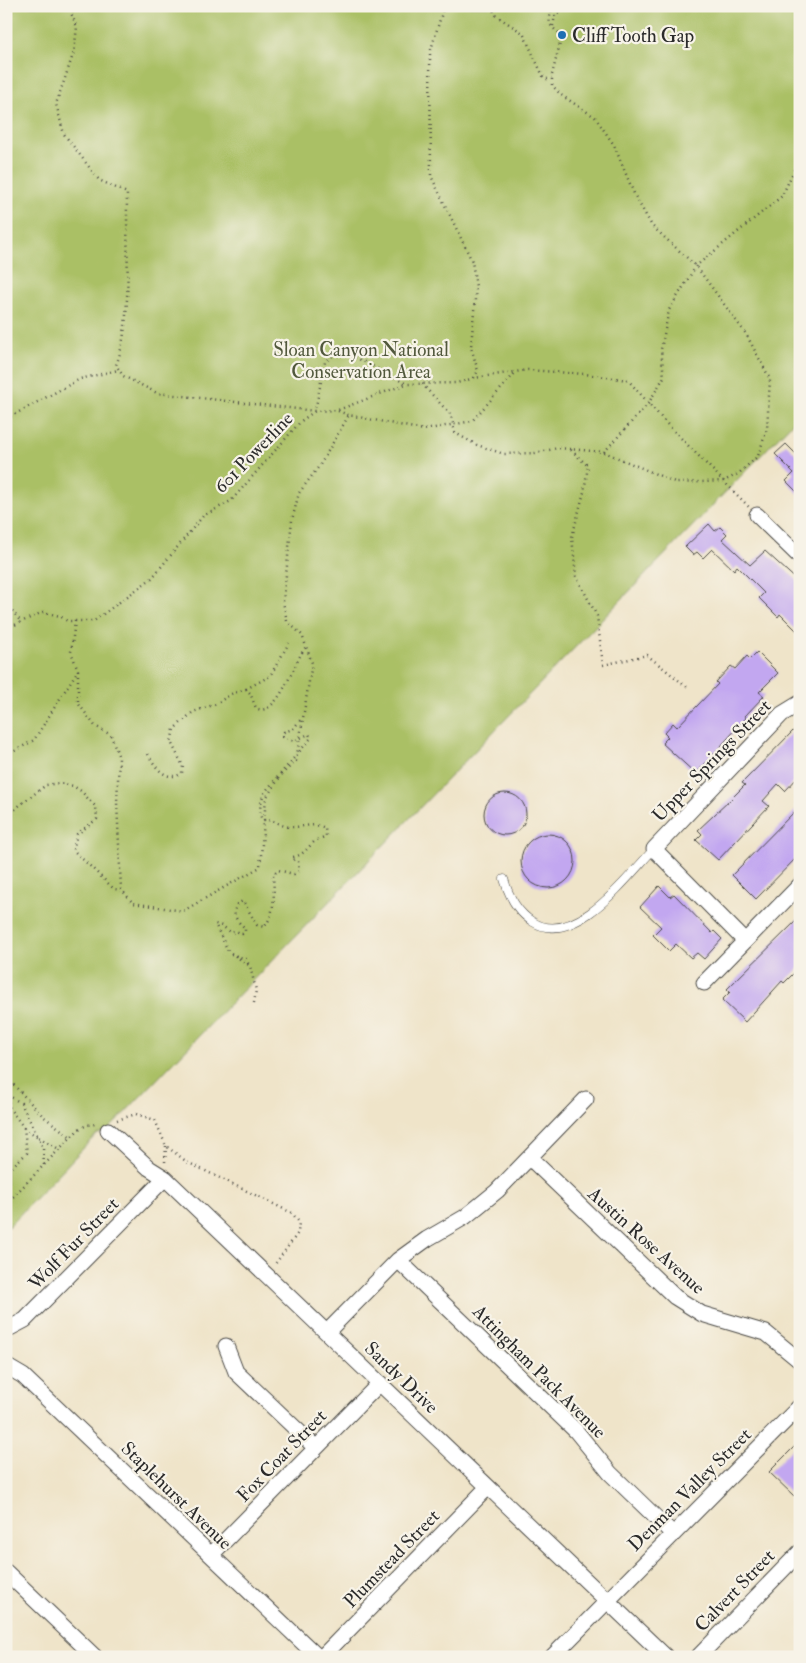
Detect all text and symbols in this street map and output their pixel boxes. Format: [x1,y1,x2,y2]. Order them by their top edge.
place label: Cliff Tooth Gap [572,24,694,49]
marker: Cliff Tooth Gap [556,29,568,41]
park label: Sloan Canyon National Conservation Area [273,338,449,384]
street label: 601 Powerline [209,407,298,498]
street label: Upper Springs Street [647,694,777,828]
street label: Austin Rose Avenue [582,1181,710,1300]
street label: Wolf Fur Street [23,1192,124,1296]
street label: Attingham Pack Avenue [467,1299,611,1444]
street label: Sandy Drive [359,1337,443,1419]
street label: Fox Coat Street [232,1404,332,1507]
street label: Denman Valley Street [623,1423,757,1557]
street label: Staplehurst Avenue [115,1437,237,1556]
street label: Plumstead Street [339,1504,445,1613]
street label: Calvert Street [689,1544,780,1637]

